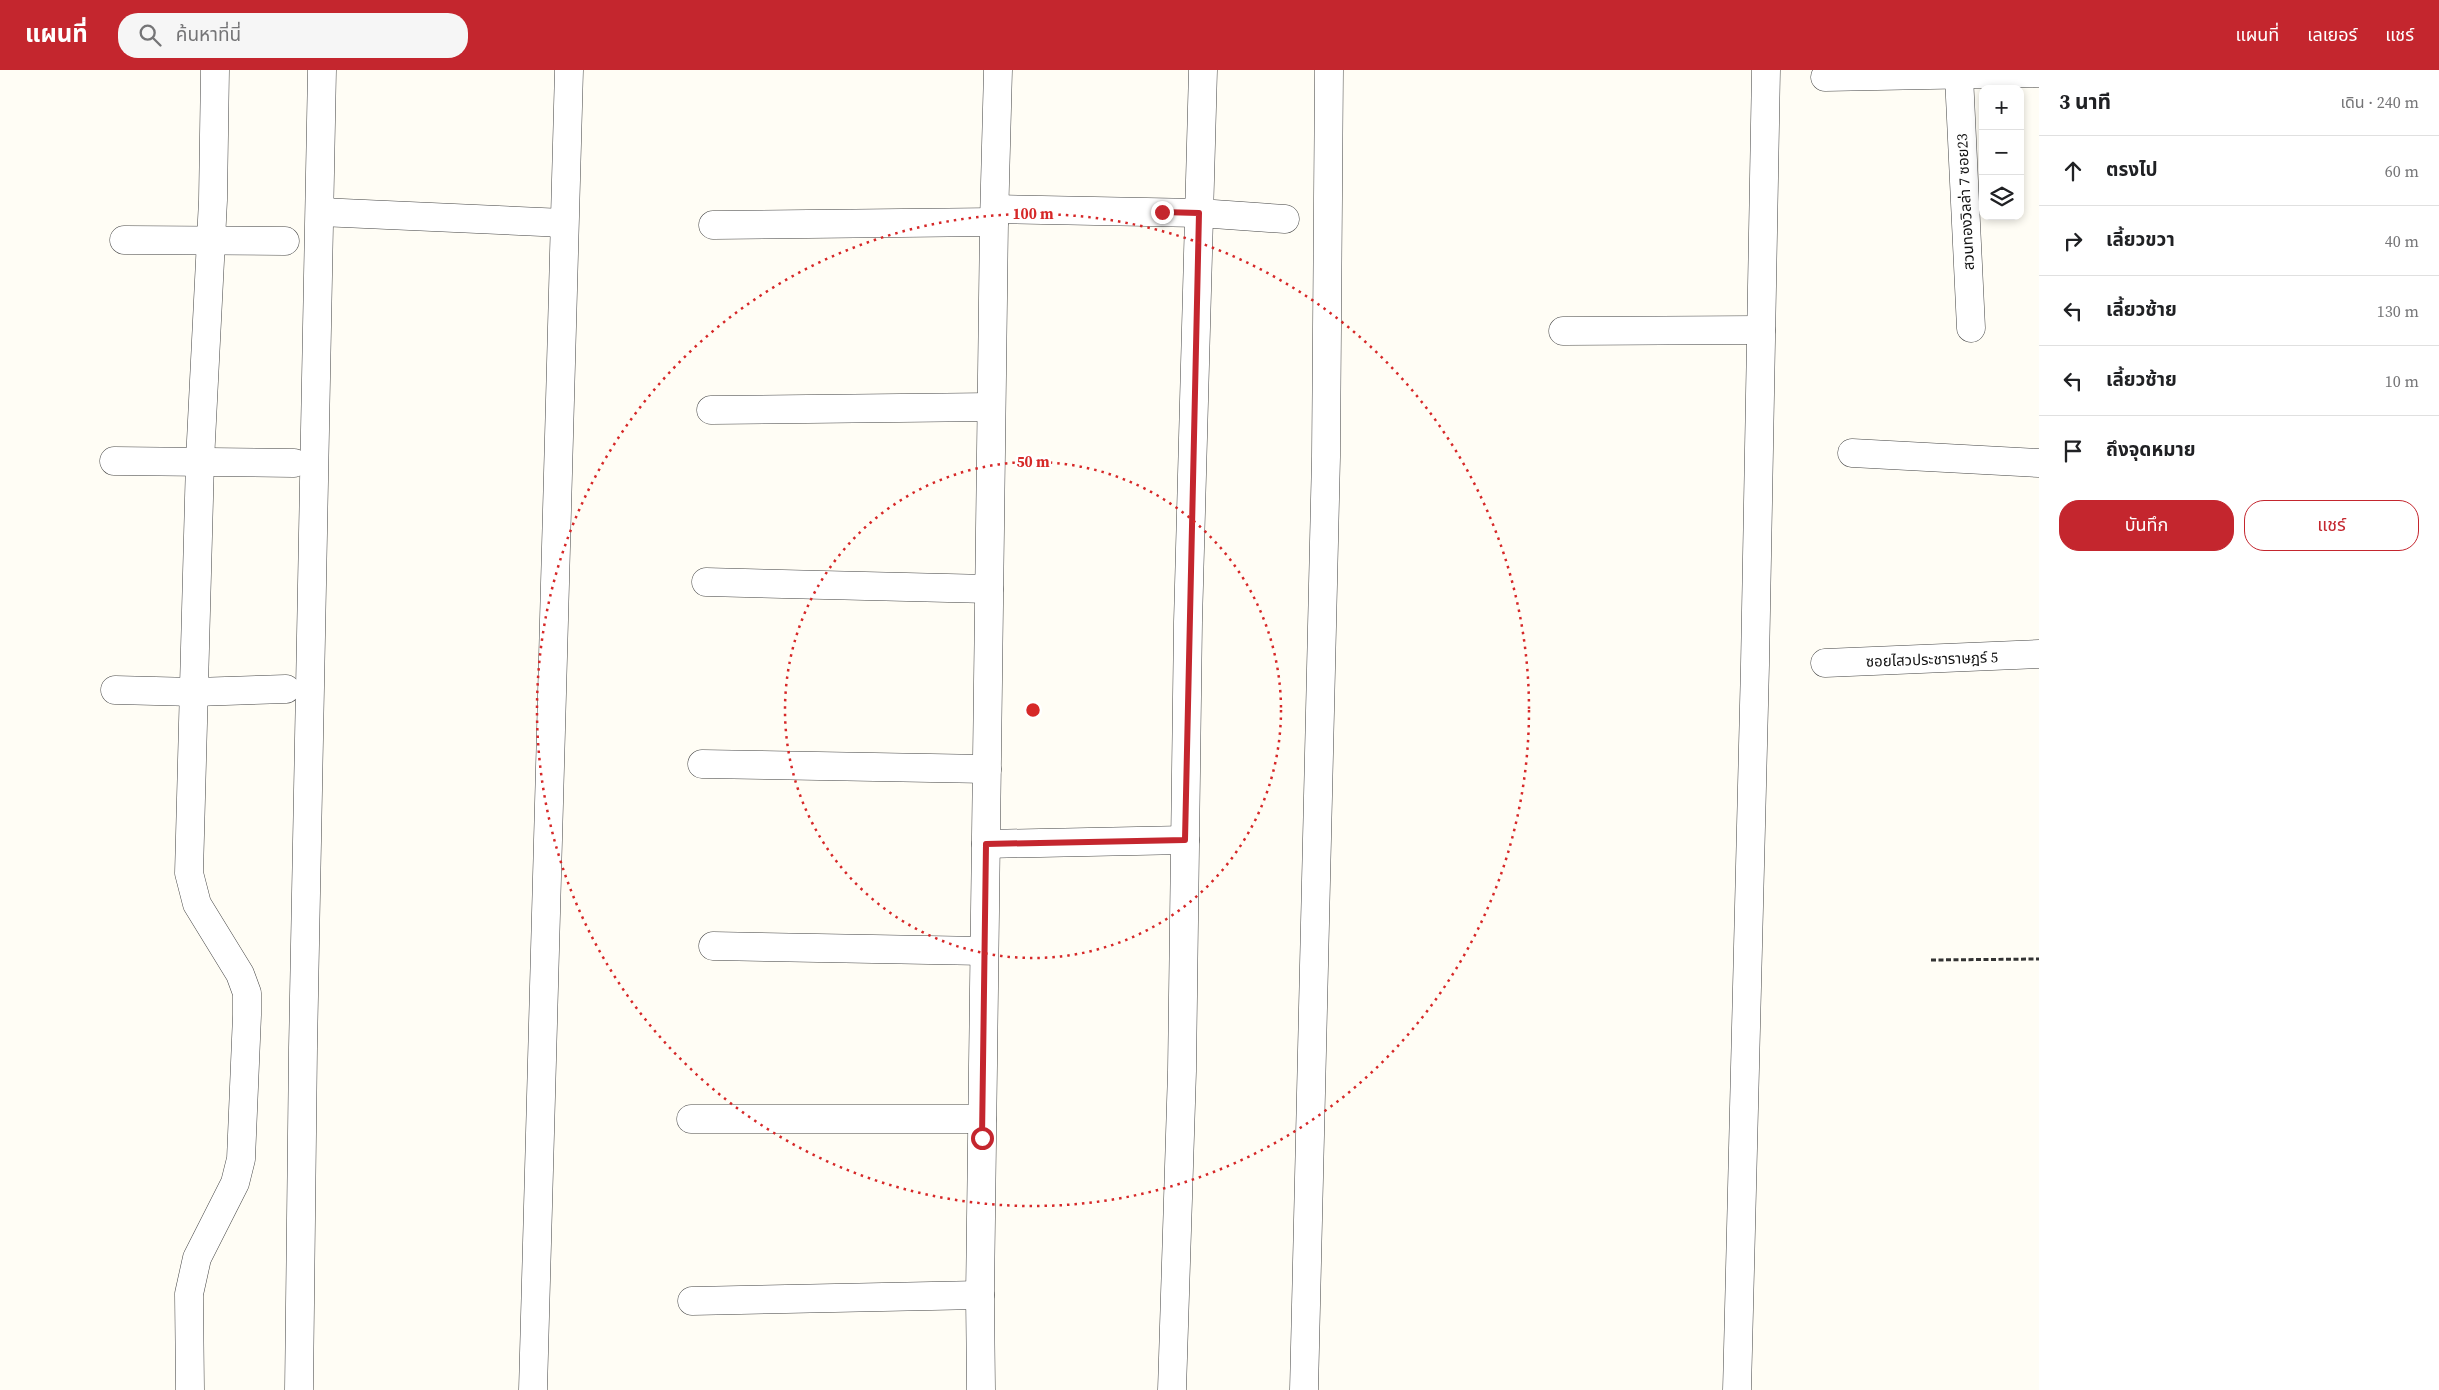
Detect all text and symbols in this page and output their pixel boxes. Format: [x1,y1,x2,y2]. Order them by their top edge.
search box [118,13,468,58]
text: แผนที่ [25,17,88,50]
icon: search [136,21,164,49]
text: ค้นหาที่นี่ [176,21,241,47]
text: แผนที่ [2235,22,2279,47]
text: เลเยอร์ [2307,22,2357,47]
text: แชร์ [2385,22,2414,47]
map controls [1979,85,2024,220]
button: + [1979,85,2024,130]
text: 3 นาที [2059,87,2111,116]
text: เดิน · 240 m [2340,91,2419,113]
button: − [1979,130,2024,175]
street label: สวนทองวิลล่า 7 ซอย23 [1951,133,1979,271]
text: ตรงไป [2106,156,2158,182]
icon: ahead [2059,157,2087,185]
text: 60 m [2385,160,2419,182]
button: layers [1979,175,2024,220]
route end [1151,201,1174,224]
text: 100 m [1012,203,1054,224]
text: เลี้ยวขวา [2106,226,2175,252]
icon: right [2059,227,2087,255]
text: 40 m [2385,230,2419,252]
text: เลี้ยวซ้าย [2106,296,2177,322]
icon: left [2059,297,2087,325]
text: 130 m [2377,300,2419,322]
text: เลี้ยวซ้าย [2106,366,2177,392]
icon: left [2059,367,2087,395]
text: 10 m [2385,370,2419,392]
text: ถึงจุดหมาย [2106,436,2196,462]
icon: arrive [2059,437,2087,465]
text: 50 m [1016,451,1050,472]
button: บันทึก [2059,500,2234,551]
button: แชร์ [2244,500,2419,551]
street label: ซอยไสวประชาราษฎร์ 5 [1865,646,1999,672]
centre of rings [1024,701,1042,719]
route start [971,1127,994,1150]

